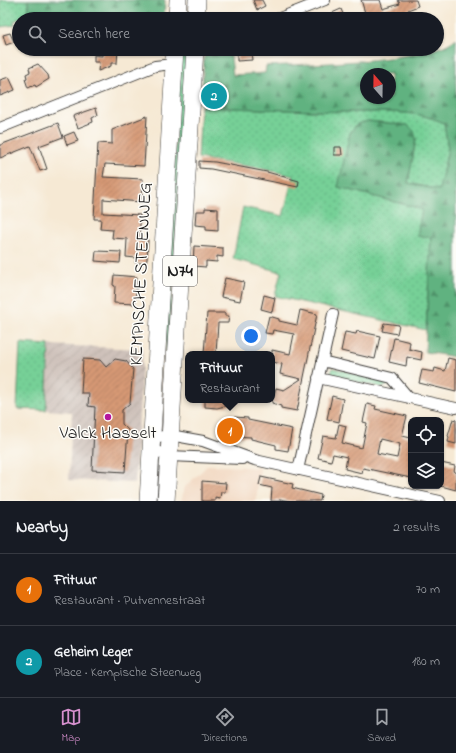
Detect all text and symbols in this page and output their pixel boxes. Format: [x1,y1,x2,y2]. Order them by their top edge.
search box [12,12,444,56]
icon: search [26,23,48,45]
text: Search here [58,23,130,45]
north arrow [360,68,396,104]
pin: 2 [201,81,227,111]
street label: KEMPISCHE STEENWEG [124,182,160,366]
road number: N74 [163,256,197,286]
your location [241,326,261,346]
popup [185,351,275,403]
text: Frituur [200,357,243,379]
text: Restaurant [200,379,260,398]
marker: Valck Hasselt [103,412,113,422]
pin: 1 [217,416,243,446]
map controls [408,417,444,489]
button: locate [408,417,444,453]
place label: Valck Hasselt [58,421,157,447]
button: layers [408,453,444,489]
text: Nearby [16,515,68,540]
text: 2 results [393,518,440,537]
text: Frituur [54,569,97,591]
text: 1 [27,580,31,599]
text: 70 m [416,580,440,599]
text: Restaurant · Putvennestraat [54,591,205,610]
text: Geheim Leger [54,641,132,663]
text: 2 [26,652,32,671]
text: 180 m [412,652,440,671]
text: Place · Kempische Steenweg [54,663,201,682]
tab: Map [60,706,82,746]
tab: Directions [202,706,247,746]
tab: Saved [367,706,396,746]

